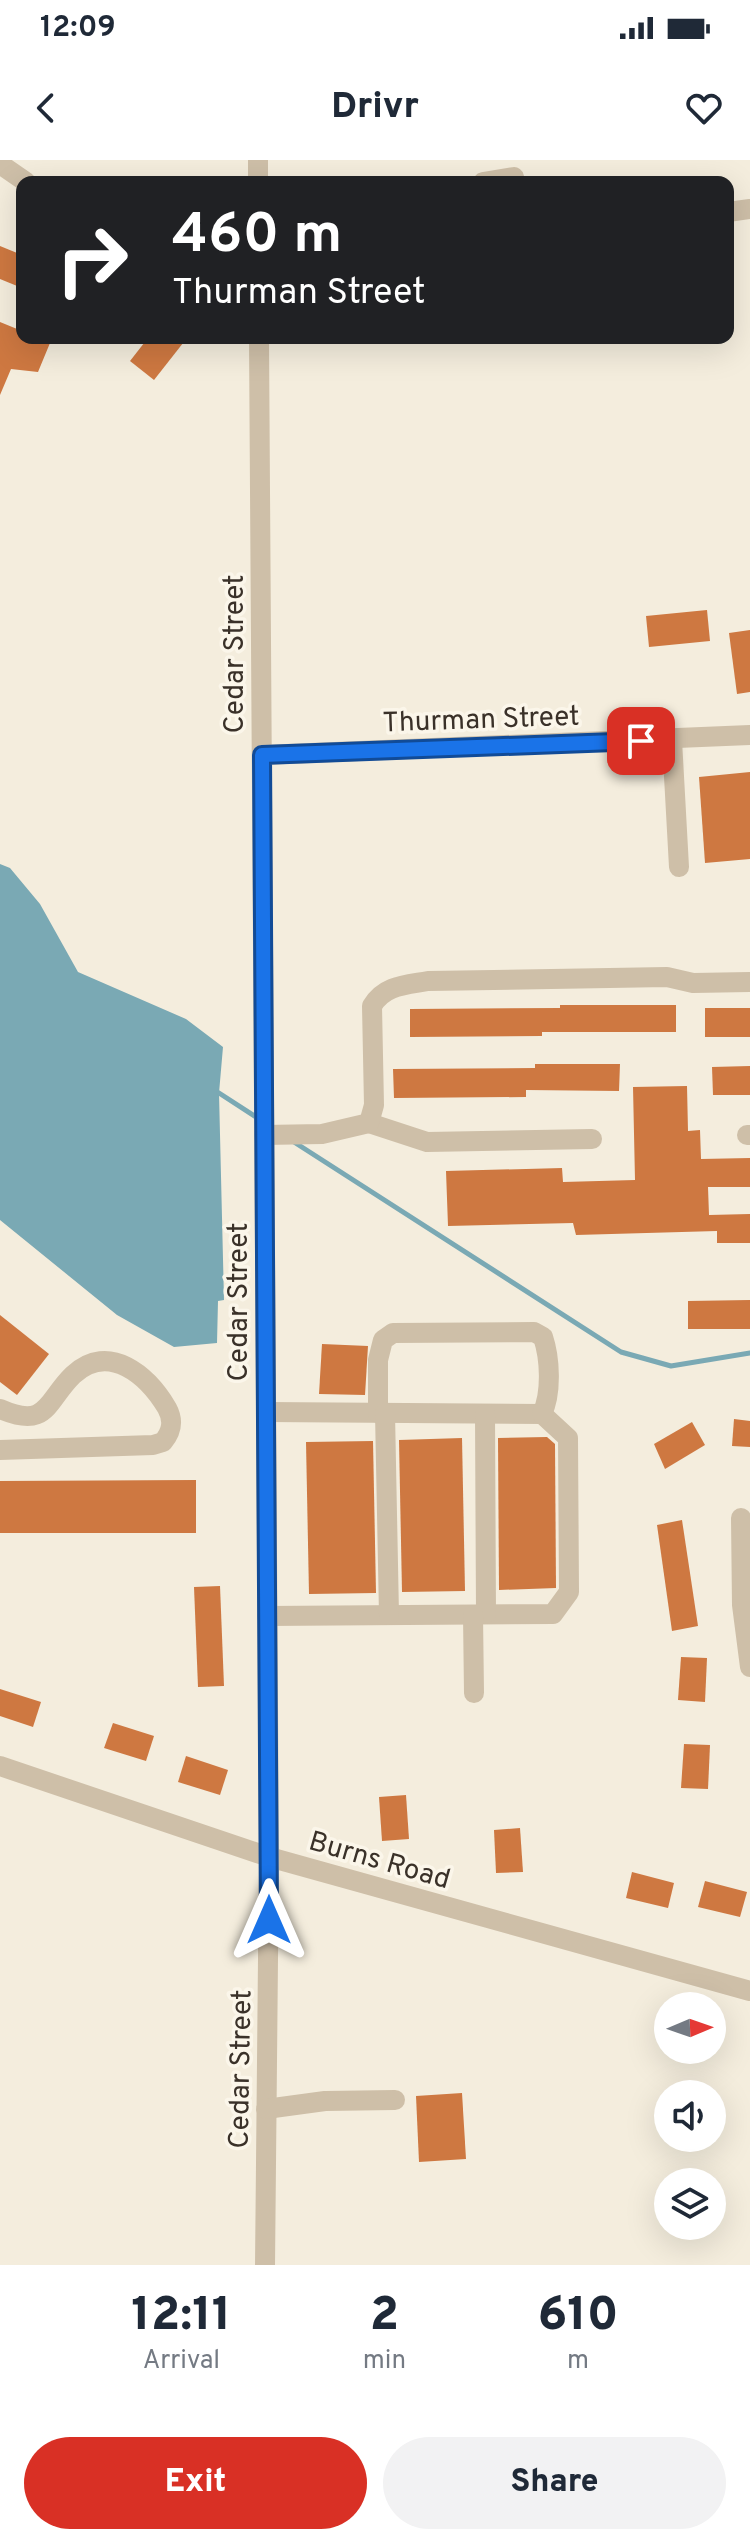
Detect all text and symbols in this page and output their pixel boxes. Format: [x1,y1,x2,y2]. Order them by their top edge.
text: 12:09 [40,10,116,47]
text: Drivr [331,85,419,131]
icon: back [24,86,68,130]
icon: heart [682,86,726,130]
text: 460 m [172,202,342,272]
icon: right [40,208,144,312]
text: Thurman Street [172,271,426,317]
street label: Cedar Street [218,574,254,734]
street label: Thurman Street [382,700,580,742]
pin [607,707,675,775]
icon: arrive [619,719,663,763]
street label: Cedar Street [222,1222,258,1382]
street label: Burns Road [304,1825,454,1899]
position arrow [227,1878,311,1962]
street label: Cedar Street [223,1989,261,2149]
north arrow [654,1992,726,2064]
map controls [654,1992,726,2240]
button: sound [654,2080,726,2152]
button: layers [654,2168,726,2240]
text: 12:11 [131,2287,232,2347]
text: 2 [370,2287,399,2347]
text: 610 [537,2287,619,2347]
text: Arrival [143,2345,220,2378]
text: min [363,2345,406,2378]
text: m [567,2345,589,2378]
button: Exit [24,2437,367,2529]
button: Share [383,2437,726,2529]

